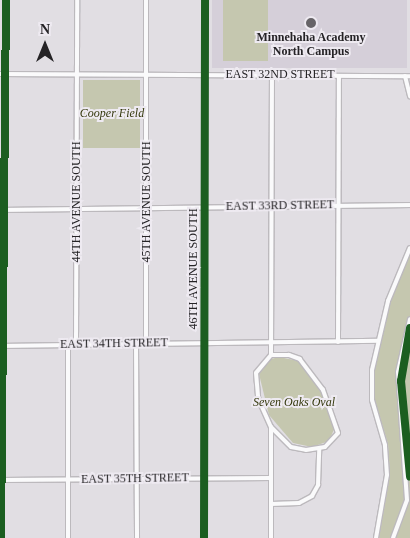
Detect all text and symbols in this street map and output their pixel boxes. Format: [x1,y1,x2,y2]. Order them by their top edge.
marker: Minnehaha Academy North Campus [305,17,317,29]
north arrow [20,20,70,70]
text: N [40,22,50,37]
place label: Minnehaha Academy North Campus [256,31,366,59]
street label: EAST 32ND STREET [225,68,335,82]
park label: Cooper Field [80,107,144,121]
street label: 44TH AVENUE SOUTH [70,141,84,263]
street label: 45TH AVENUE SOUTH [140,141,154,263]
street label: EAST 33RD STREET [226,198,334,214]
street label: 46TH AVENUE SOUTH [187,208,201,330]
street label: EAST 34TH STREET [60,336,168,352]
park label: Seven Oaks Oval [253,396,335,410]
street label: EAST 35TH STREET [81,471,189,487]

